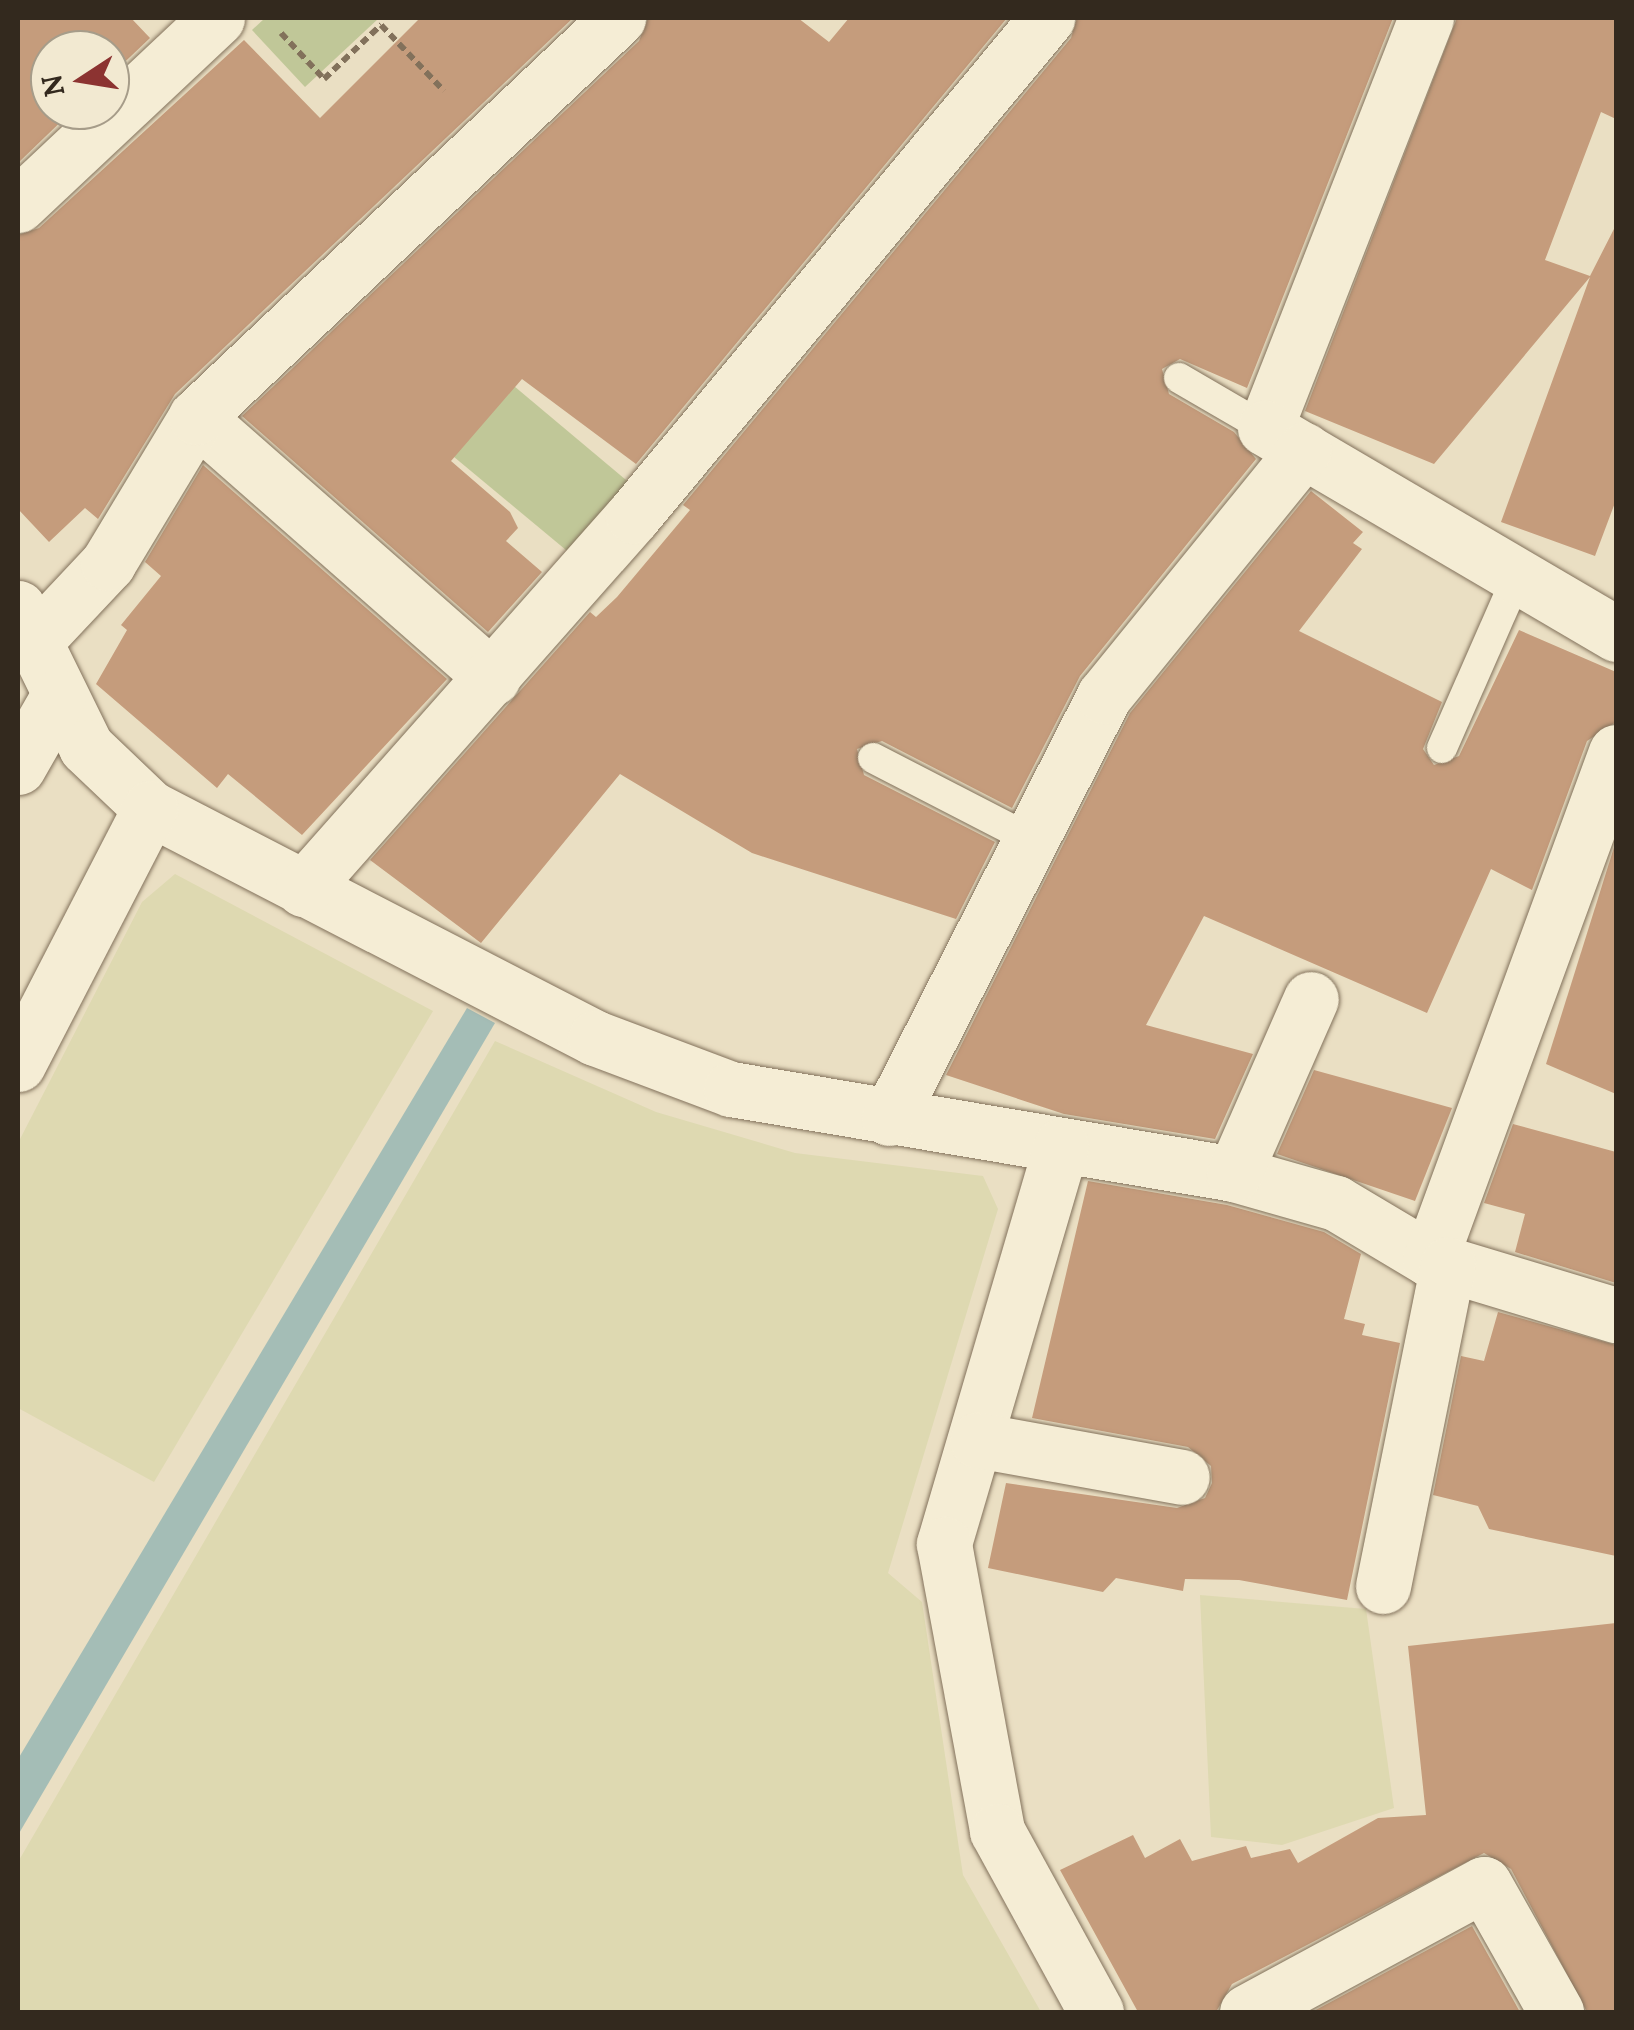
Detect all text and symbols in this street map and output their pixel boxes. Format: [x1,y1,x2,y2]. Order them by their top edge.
north arrow [30,30,130,130]
text: N [33,71,72,100]

